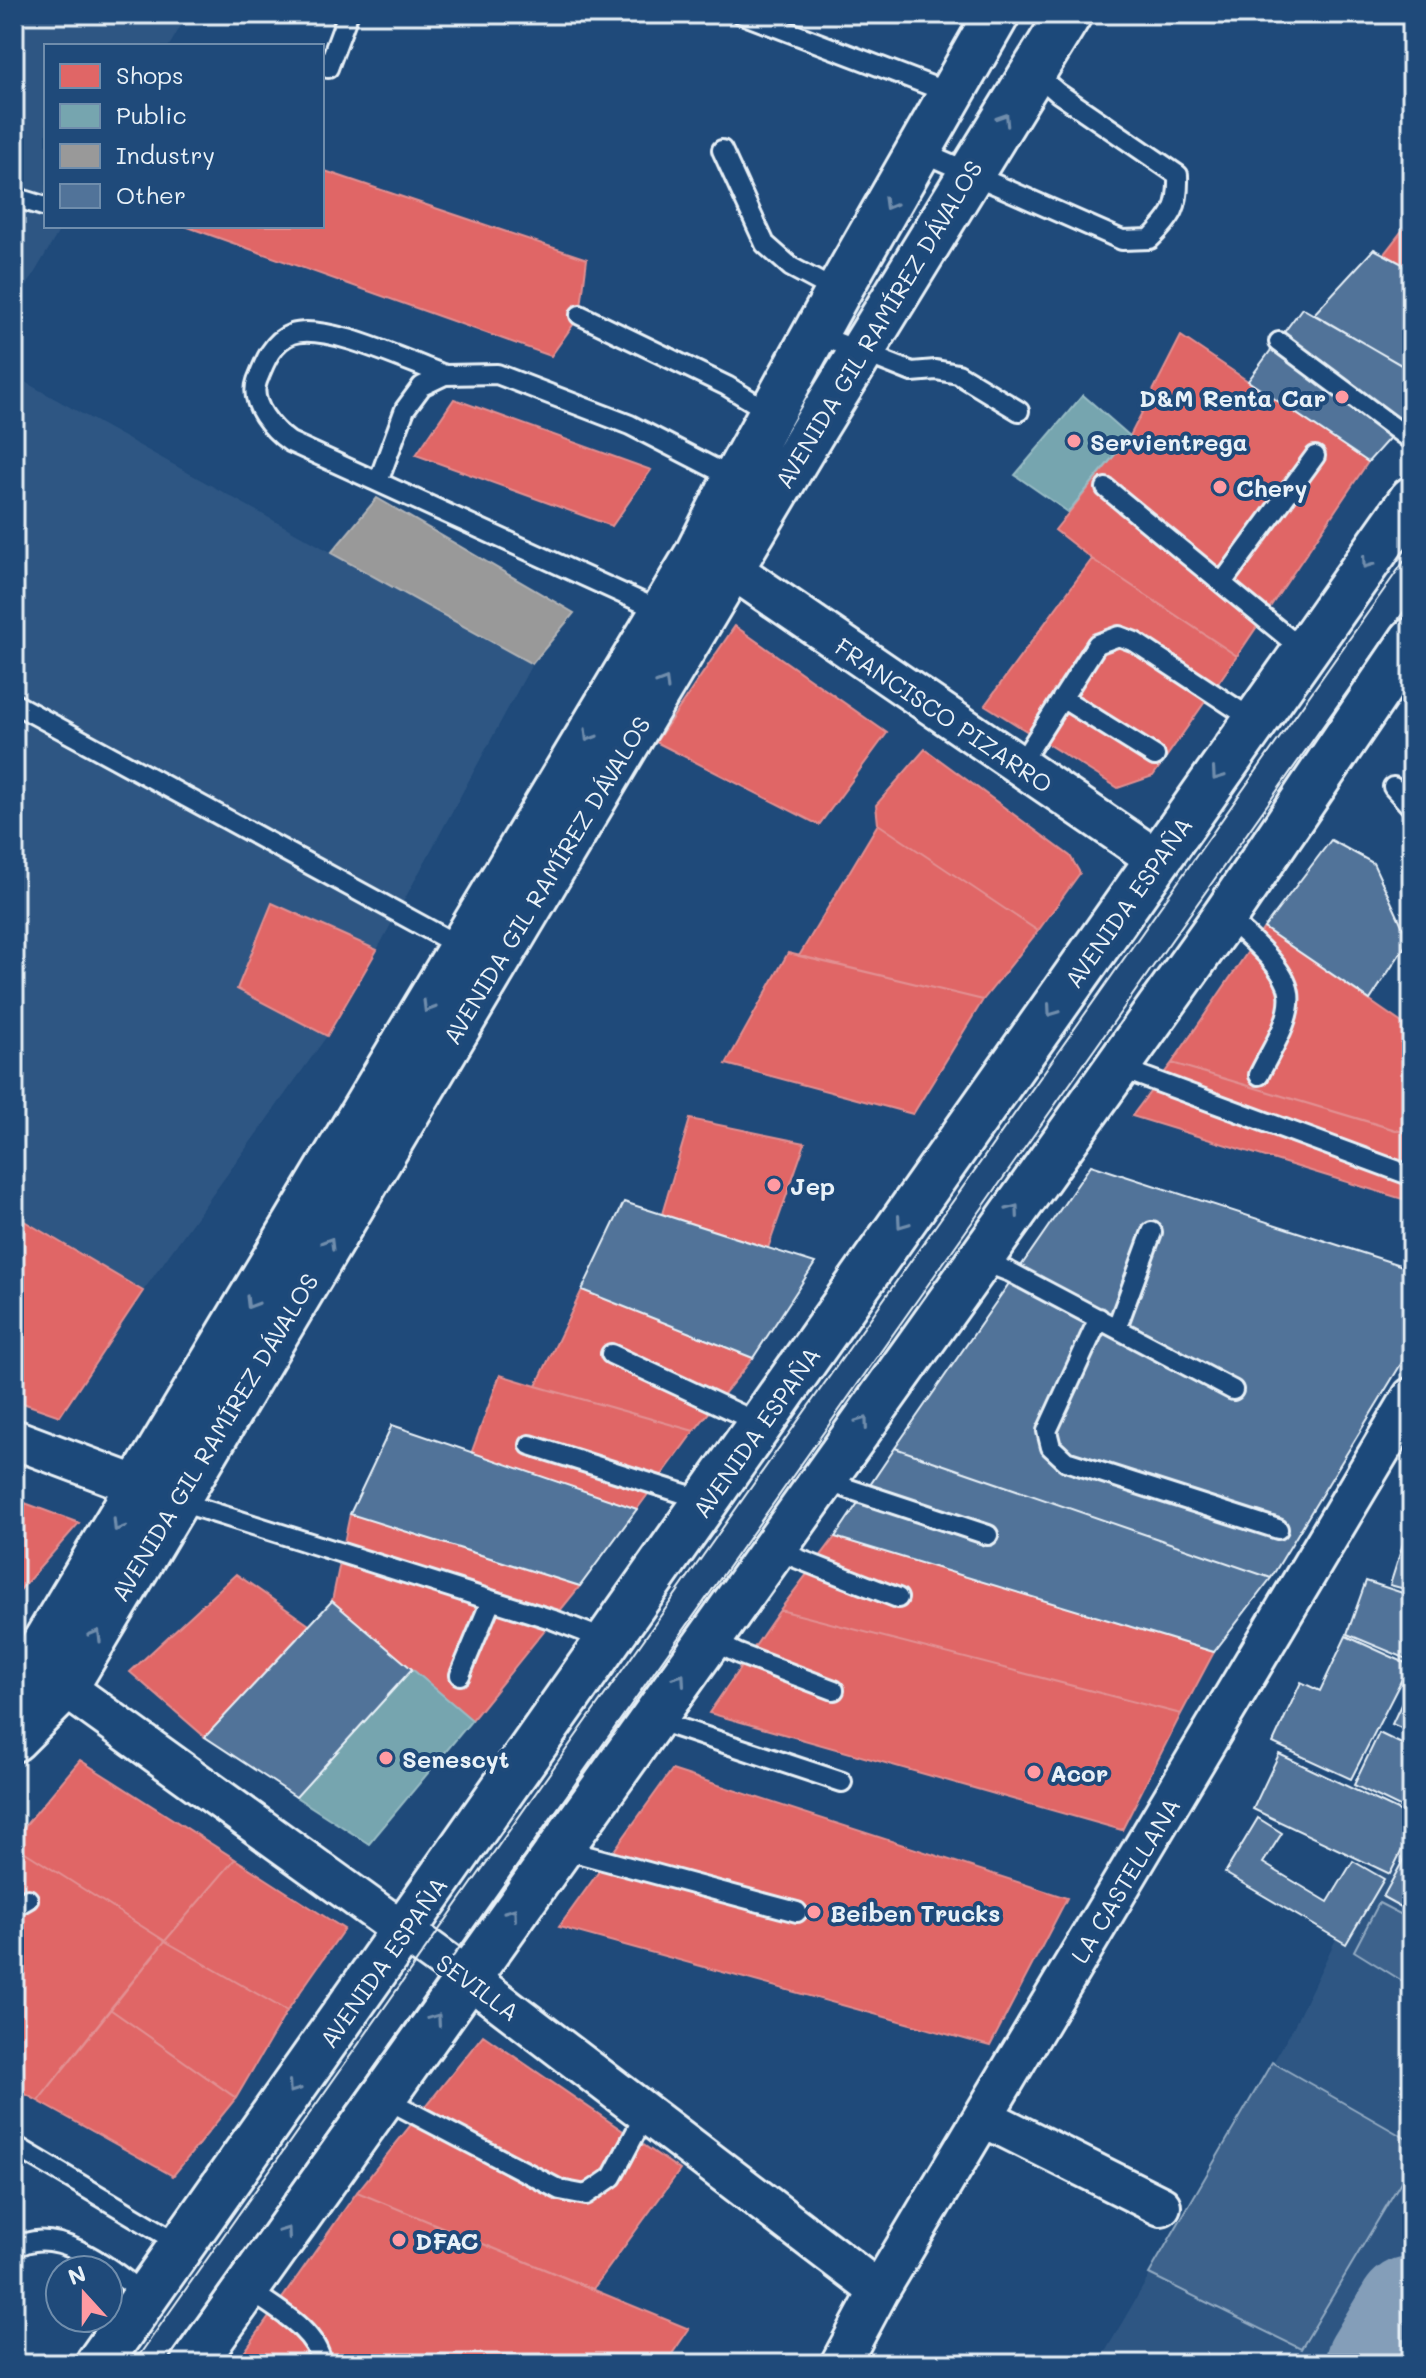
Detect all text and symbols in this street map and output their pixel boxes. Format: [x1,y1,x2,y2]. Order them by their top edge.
legend [44,44,324,228]
text: Shops [116,59,184,90]
text: Public [116,99,187,130]
one-way arrow [994,114,1009,128]
text: Industry [116,139,215,170]
street label: AVENIDA GIL RAMÍREZ DÁVALOS [768,154,988,494]
text: Other [116,179,186,210]
one-way arrow [883,195,899,210]
place label: D&M Renta Car [1139,382,1326,413]
marker: D&M Renta Car [1333,388,1351,406]
place label: Servientrega [1090,426,1248,457]
marker: Servientrega [1065,432,1083,450]
place label: Chery [1236,472,1308,503]
marker: Chery [1211,478,1229,496]
one-way arrow [1362,554,1377,568]
street label: FRANCISCO PIZARRO [829,631,1059,799]
one-way arrow [654,677,670,692]
street label: AVENIDA GIL RAMÍREZ DÁVALOS [436,710,656,1050]
one-way arrow [584,727,599,742]
one-way arrow [1212,767,1227,781]
street label: AVENIDA ESPAÑA [1057,810,1199,994]
one-way arrow [422,998,437,1013]
one-way arrow [1047,1002,1062,1016]
place label: Jep [790,1170,835,1201]
marker: Jep [765,1176,783,1194]
one-way arrow [1005,1205,1019,1219]
one-way arrow [897,1215,912,1229]
one-way arrow [319,1237,335,1252]
street label: AVENIDA GIL RAMÍREZ DÁVALOS [104,1267,324,1607]
one-way arrow [245,1294,261,1309]
street label: AVENIDA ESPAÑA [685,1340,827,1524]
one-way arrow [853,1416,868,1431]
one-way arrow [112,1517,127,1531]
one-way arrow [86,1629,102,1644]
one-way arrow [670,1674,685,1688]
place label: Senescyt [402,1743,510,1774]
marker: Senescyt [377,1749,395,1767]
place label: Acor [1050,1757,1108,1788]
marker: Acor [1025,1763,1043,1781]
street label: LA CASTELLANA [1063,1792,1187,1968]
street label: AVENIDA ESPAÑA [312,1870,454,2054]
place label: Beiben Trucks [830,1897,1000,1928]
marker: Beiben Trucks [805,1903,823,1921]
one-way arrow [502,1908,517,1922]
street label: SEVILLA [430,1947,526,2027]
one-way arrow [427,2014,441,2028]
one-way arrow [288,2080,303,2094]
place label: DFAC [415,2225,478,2256]
one-way arrow [276,2226,291,2240]
marker: DFAC [390,2231,408,2249]
north arrow [44,2254,124,2334]
text: N [64,2258,90,2291]

